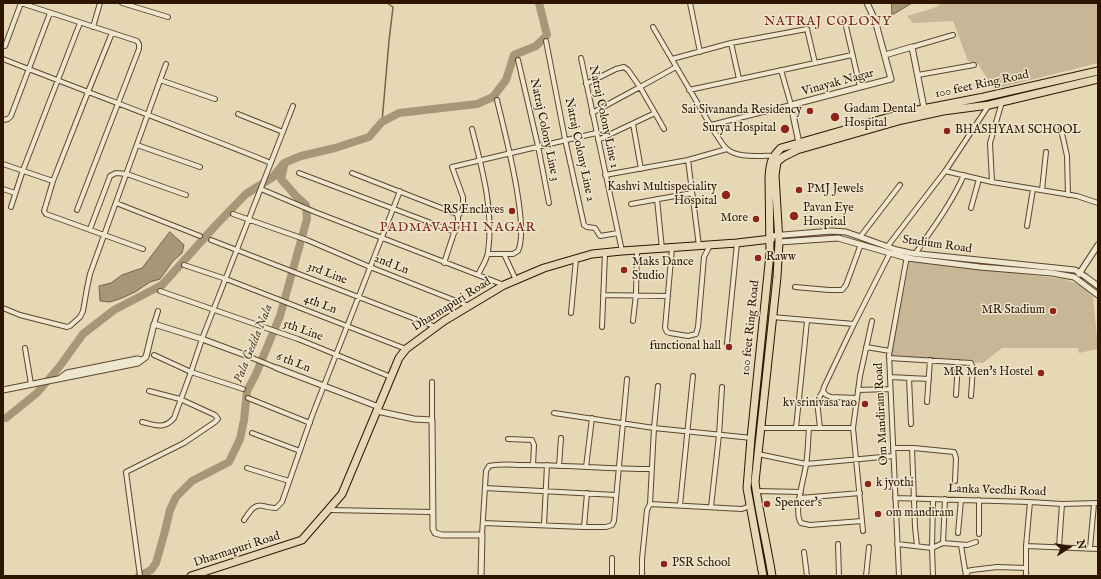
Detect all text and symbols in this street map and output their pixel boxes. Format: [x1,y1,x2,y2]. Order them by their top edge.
district label: NATRAJ COLONY [764,14,892,30]
street label: Natraj Colony Line 1 [585,64,621,170]
street label: Vinayak Nagar [800,66,876,100]
street label: 100 feet Ring Road [934,68,1030,102]
street label: Natraj Colony Line 3 [526,77,562,183]
street label: Natraj Colony Line 2 [561,97,597,203]
place label: Gadam Dental Hospital [844,103,916,131]
place label: Sai Sivananda Residency [682,104,802,118]
marker: Sai Sivananda Residency [805,106,815,116]
marker: Gadam Dental Hospital [829,111,841,123]
place label: Surya Hospital [703,122,776,136]
marker: Surya Hospital [779,123,791,135]
place label: BHASHYAM SCHOOL [955,124,1081,138]
marker: BHASHYAM SCHOOL [942,126,952,136]
place label: Kashvi Multispeciality Hospital [607,181,717,209]
place label: PMJ Jewels [807,183,864,197]
marker: PMJ Jewels [794,185,804,195]
marker: Kashvi Multispeciality Hospital [720,189,732,201]
place label: Pavan Eye Hospital [803,202,854,230]
place label: RS Enclaves [443,204,504,218]
marker: RS Enclaves [507,206,517,216]
marker: Pavan Eye Hospital [788,210,800,222]
place label: More [720,212,748,226]
marker: More [751,214,761,224]
district label: PADMAVATHI NAGAR [380,220,536,236]
street label: Stadium Road [901,233,973,257]
place label: Raww [766,251,796,265]
street label: 2nd Ln [372,252,410,278]
marker: Raww [753,253,763,263]
place label: Maks Dance Studio [632,256,694,284]
street label: 3rd Line [305,260,349,288]
marker: Maks Dance Studio [619,265,629,275]
street label: Dharmapuri Road [410,275,494,335]
street label: 100 feet Ring Road [739,280,763,376]
street label: 4th Ln [302,292,338,318]
water label: Pala Gedda Nala [231,302,277,386]
place label: MR Stadium [982,304,1045,318]
marker: MR Stadium [1048,306,1058,316]
street label: 5th Line [281,317,325,345]
place label: functional hall [650,340,721,354]
marker: functional hall [724,342,734,352]
street label: 6 th Ln [274,350,312,376]
street label: Om Mandiram Road [872,362,892,466]
place label: MR Men's Hostel [943,366,1033,380]
marker: MR Men's Hostel [1036,368,1046,378]
place label: kv srinivasa rao [783,397,857,411]
marker: kv srinivasa rao [860,399,870,409]
place label: k jyothi [876,477,914,491]
marker: k jyothi [863,479,873,489]
street label: Lanka Veedhi Road [948,482,1046,500]
place label: Spencer's [775,497,822,511]
marker: Spencer's [762,499,772,509]
place label: om mandiram [886,507,954,521]
marker: om mandiram [873,509,883,519]
north arrow [1049,527,1089,567]
street label: Dharmapuri Road [192,529,282,571]
text: N [1073,538,1089,551]
place label: PSR School [672,557,731,571]
marker: PSR School [659,559,669,569]

